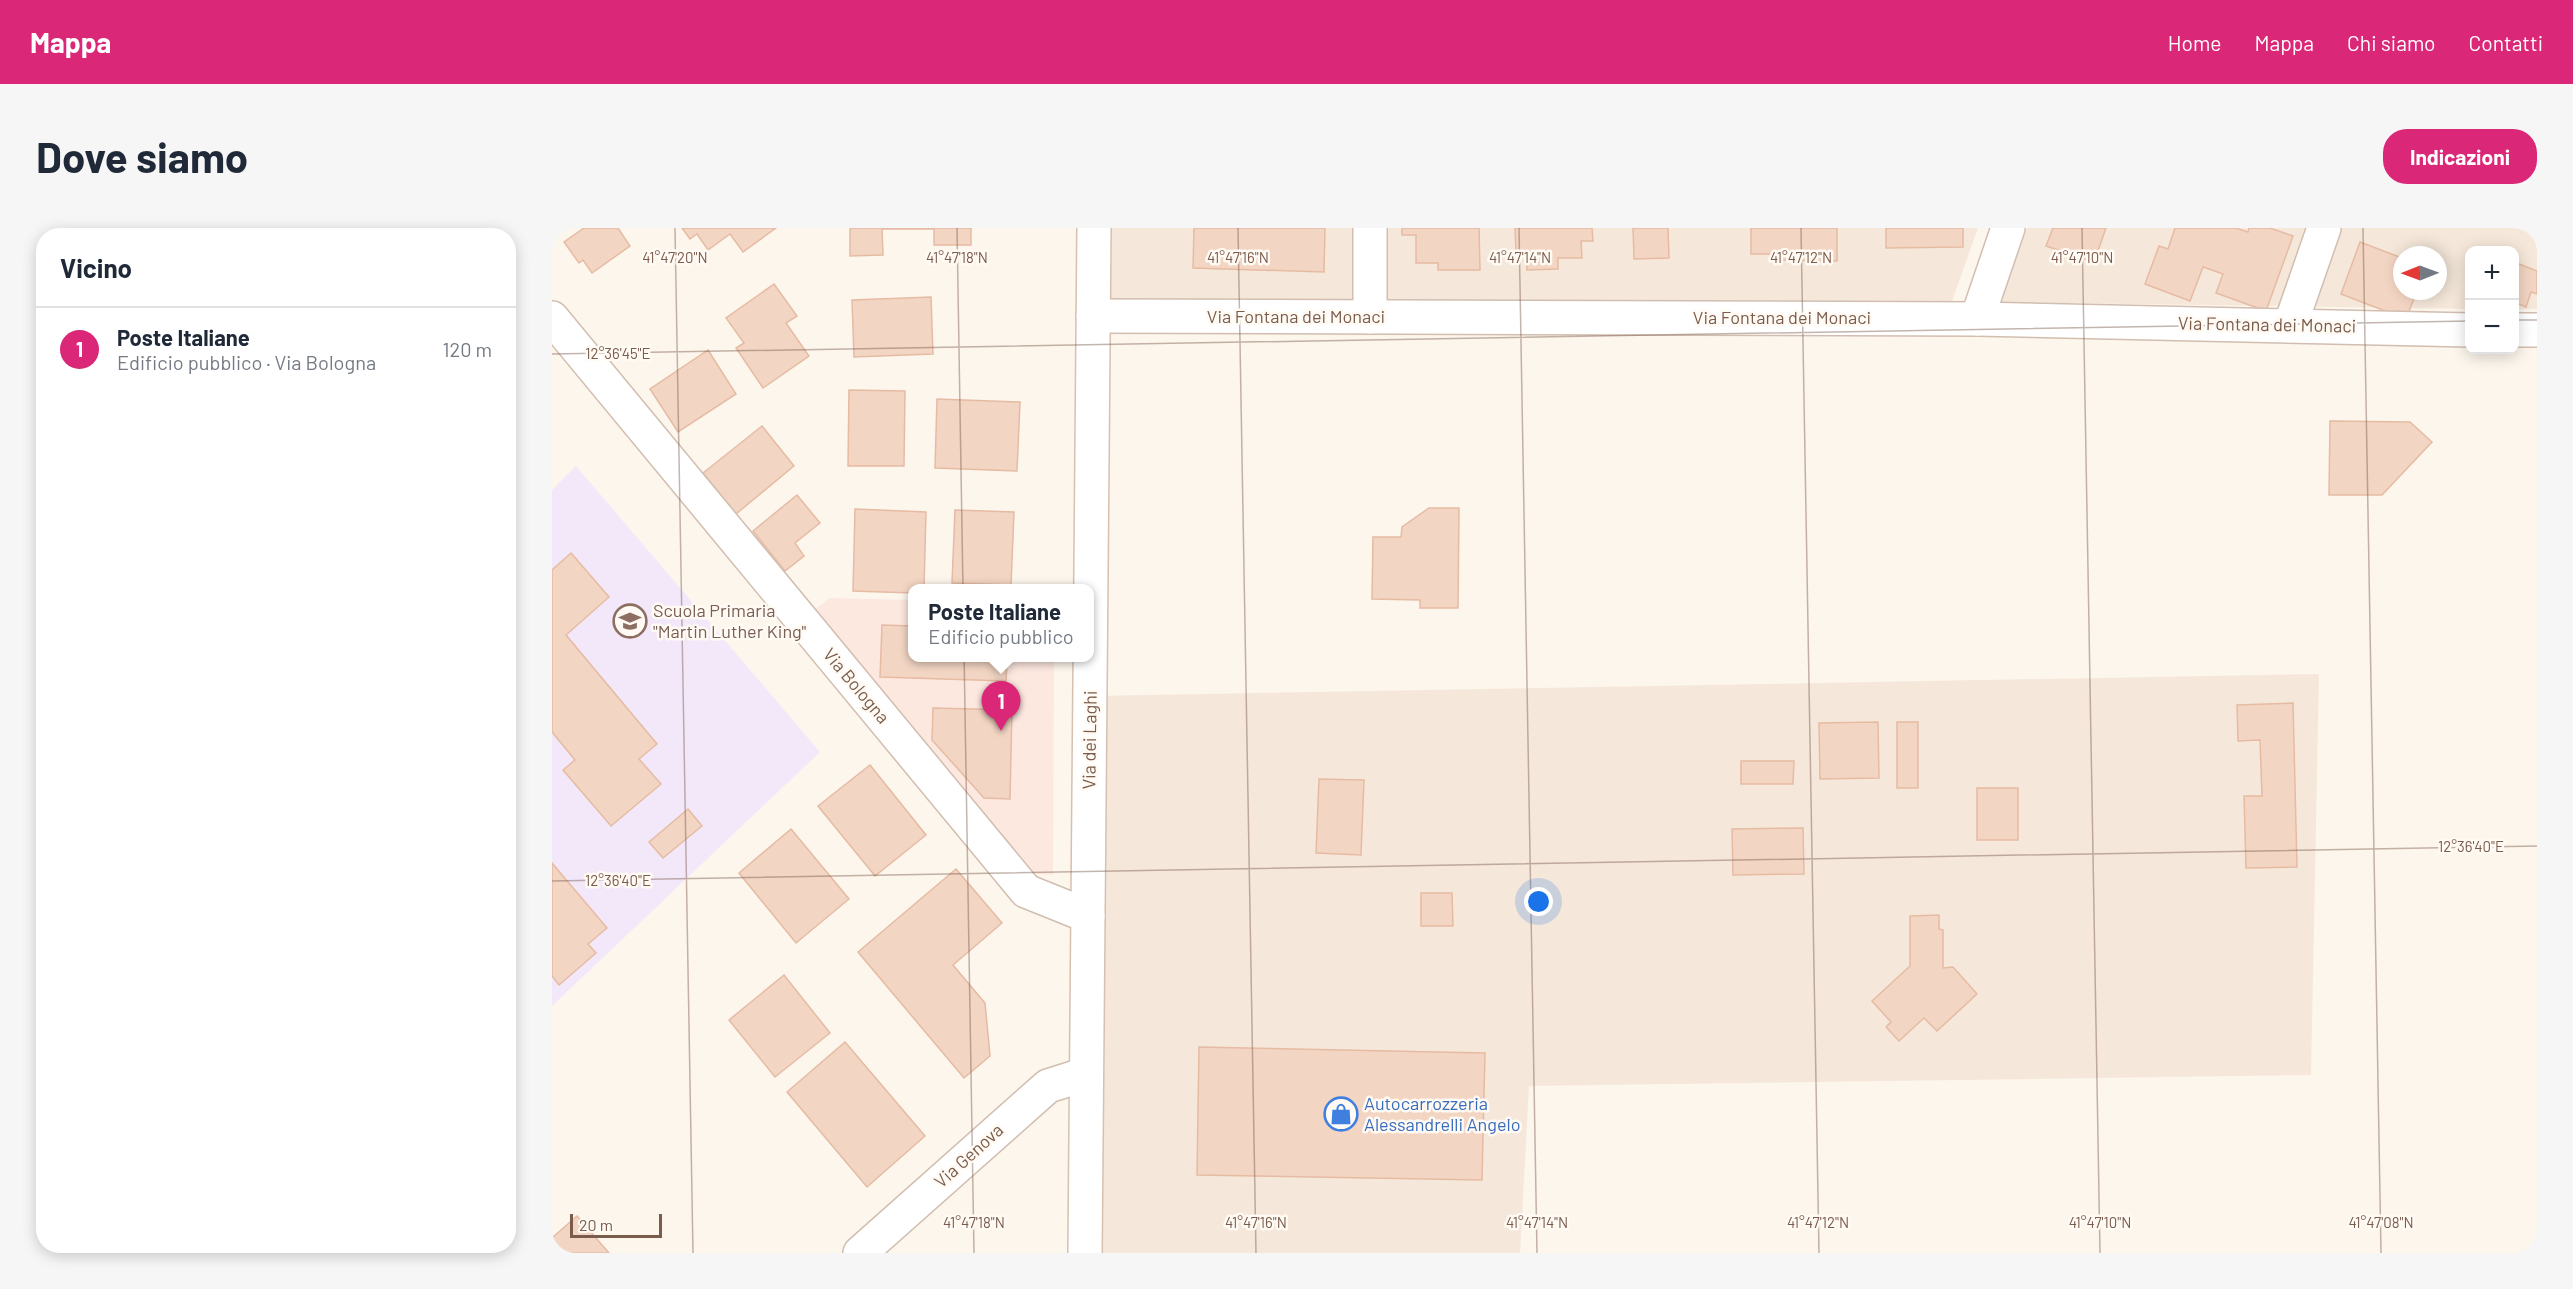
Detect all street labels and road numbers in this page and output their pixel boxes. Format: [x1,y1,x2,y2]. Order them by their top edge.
street label: Via Fontana dei Monaci [1207,305,1385,327]
street label: Via Fontana dei Monaci [1693,306,1871,328]
street label: Via Fontana dei Monaci [2178,311,2356,337]
street label: Via Bologna [819,643,895,728]
street label: Via dei Laghi [1077,690,1101,790]
street label: Via Genova [929,1119,1007,1192]

